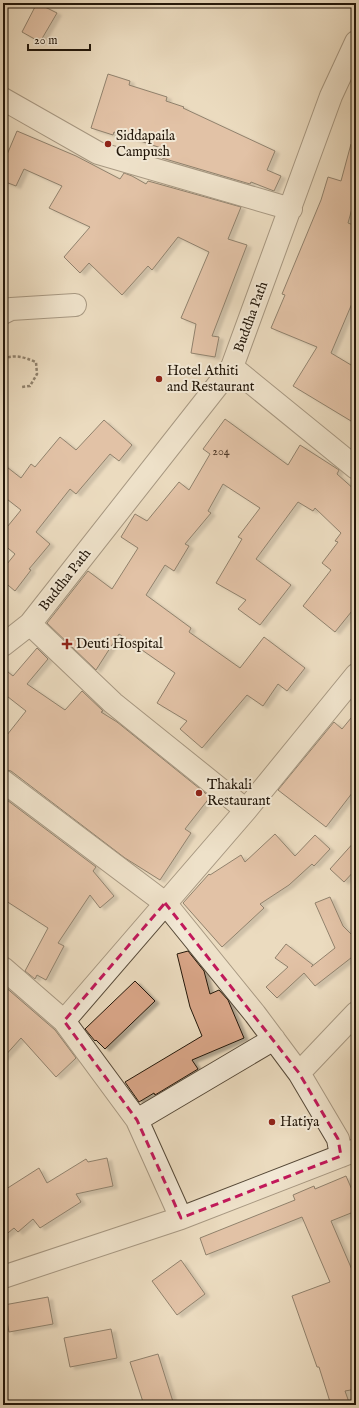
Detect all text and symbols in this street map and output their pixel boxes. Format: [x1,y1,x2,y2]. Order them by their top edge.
scale bar [28,26,90,52]
text: 20 m [34,33,57,48]
place label: Siddapaila Campush [116,127,176,161]
marker: Siddapaila Campush [103,139,113,149]
street label: Buddha Path [230,278,272,355]
place label: Hotel Athiti and Restaurant [167,362,255,396]
marker: Hotel Athiti and Restaurant [154,374,164,384]
house number: 204 [212,444,230,459]
street label: Buddha Path [35,545,95,615]
place label: Deuti Hospital [76,635,163,653]
marker: Deuti Hospital [61,638,73,650]
place label: Thakali Restaurant [207,776,271,810]
marker: Thakali Restaurant [194,788,204,798]
place label: Hatiya [280,1113,320,1131]
marker: Hatiya [267,1117,277,1127]

